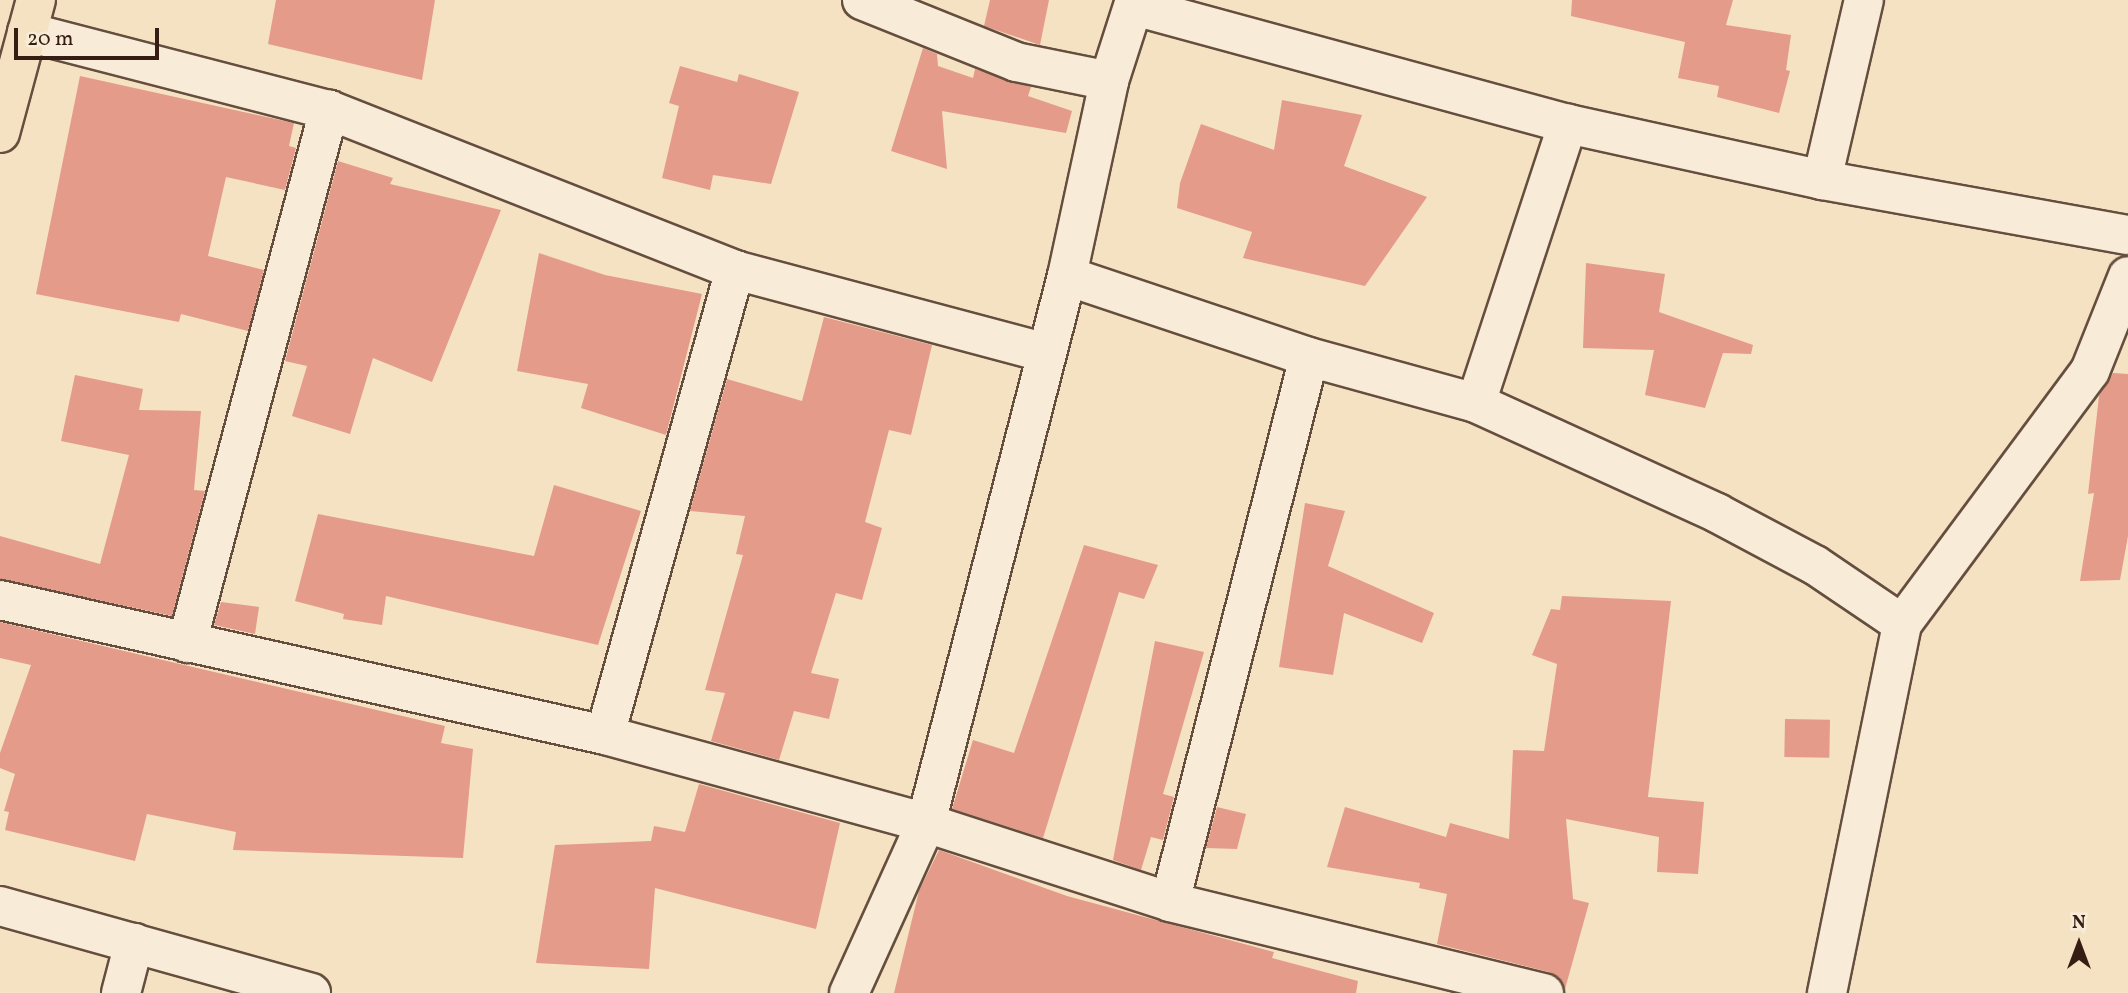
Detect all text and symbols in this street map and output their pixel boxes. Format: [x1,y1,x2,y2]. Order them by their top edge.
scale bar [18,14,163,58]
text: 20 m [27,25,73,54]
north arrow [2044,909,2114,979]
text: N [2072,910,2086,936]

